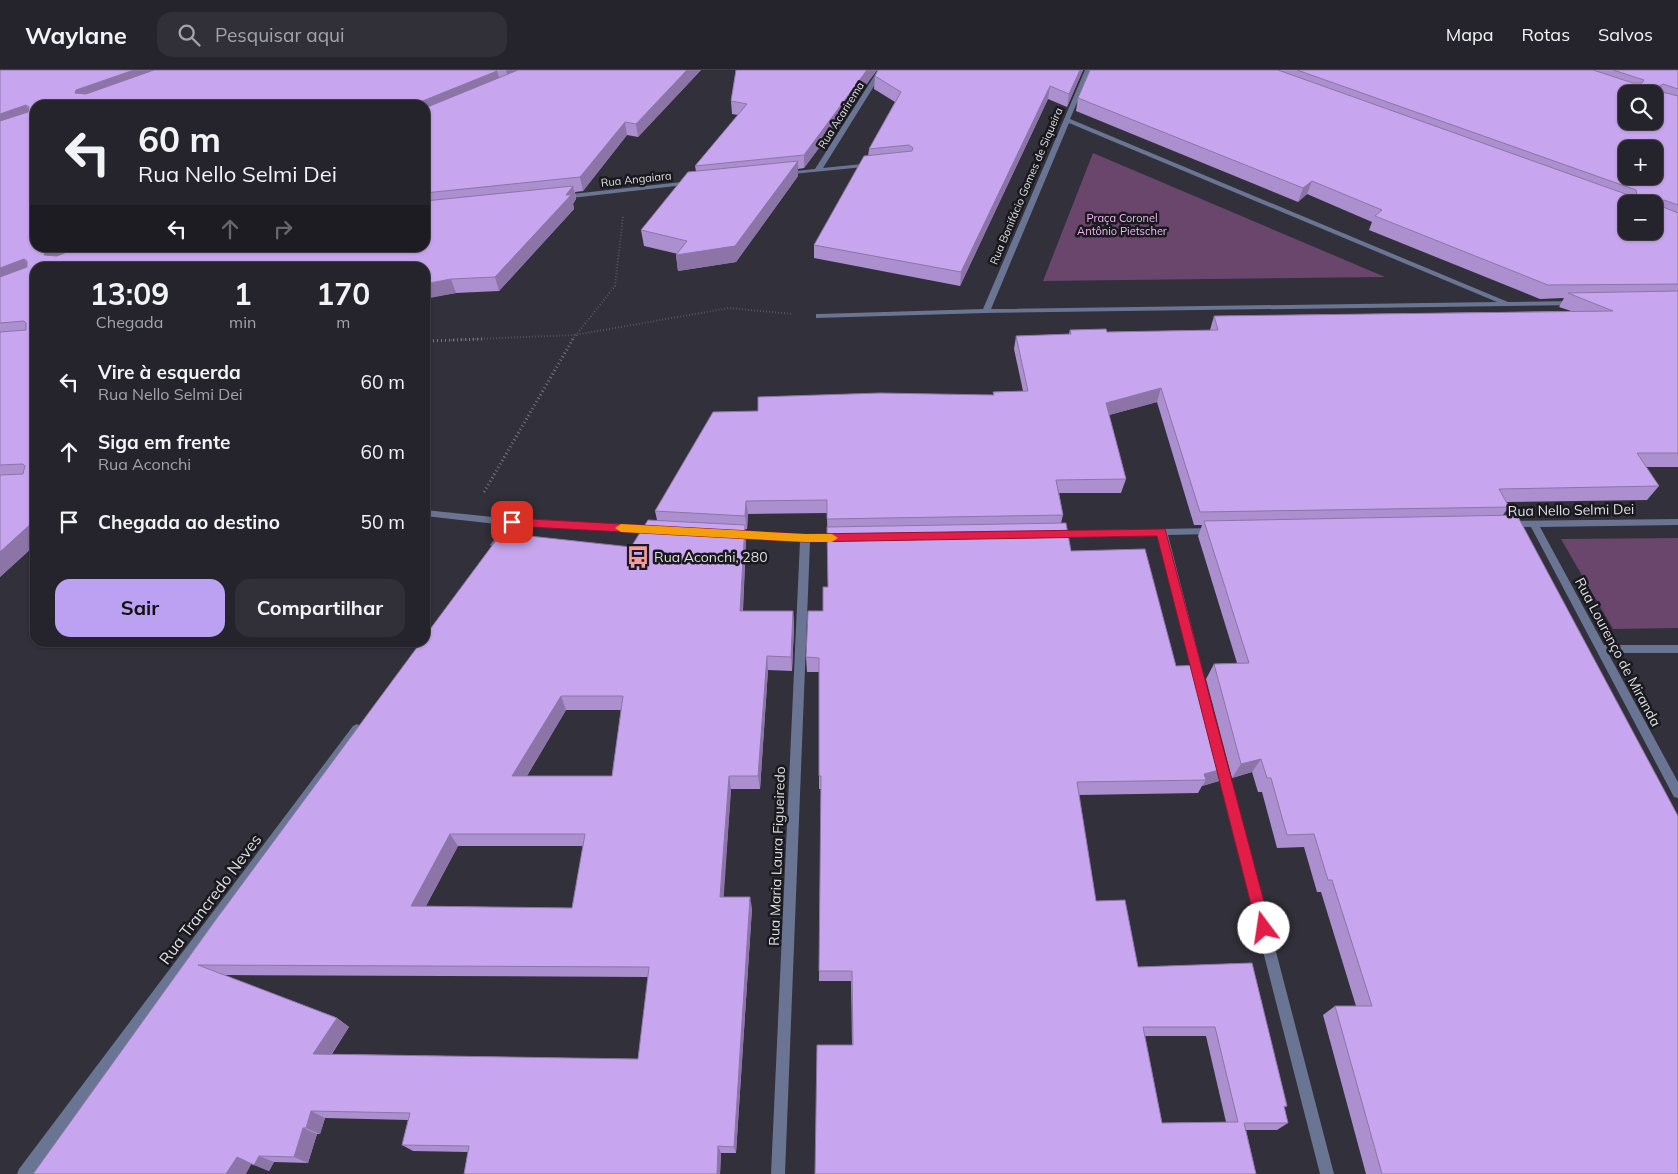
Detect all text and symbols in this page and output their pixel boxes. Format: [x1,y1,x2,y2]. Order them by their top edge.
search box [157,12,507,57]
text: Waylane [25,20,127,50]
icon: search [175,21,203,49]
text: Pesquisar aqui [215,23,345,47]
text: Mapa [1446,23,1494,46]
text: Rotas [1522,23,1570,46]
text: Salvos [1598,23,1653,46]
street label: Rua Acarirema [815,79,867,151]
map controls [1618,85,1663,240]
button: search [1618,85,1663,130]
street label: Rua Bonifácio Gomes de Siqueira [987,105,1065,267]
text: 60 m [138,117,221,161]
icon: left [55,120,120,185]
button: + [1618,140,1663,185]
text: Rua Nello Selmi Dei [138,160,337,188]
street label: Rua Angaiara [600,168,672,190]
button: − [1618,195,1663,240]
park label: Praça Coronel Antônio Pietscher [1077,211,1167,238]
icon: left [163,215,191,243]
icon: ahead [216,215,244,243]
icon: right [269,215,297,243]
text: 13:09 [90,275,169,313]
text: 1 [234,275,252,313]
text: 170 [316,275,370,313]
text: Chegada [96,312,163,332]
text: min [229,312,256,332]
text: m [336,312,350,332]
text: Vire à esquerda [98,360,241,384]
icon: left [55,368,83,396]
text: 60 m [361,370,405,394]
text: Rua Nello Selmi Dei [98,384,243,404]
text: Siga em frente [98,430,230,454]
icon: ahead [55,438,83,466]
text: 60 m [361,440,405,464]
text: Rua Aconchi [98,454,191,474]
street label: Rua Nello Selmi Dei [1508,500,1634,520]
pin [491,501,533,543]
icon: arrive [55,508,83,536]
icon: arrive [498,508,526,536]
text: Chegada ao destino [98,510,280,534]
text: 50 m [361,510,405,534]
bus stop icon: Rua Aconchi, 280 [625,544,651,570]
place label: Rua Aconchi, 280 [654,548,768,566]
street label: Rua Lourenço de Miranda [1571,574,1665,730]
button: Sair [55,579,225,637]
button: Compartilhar [235,579,405,637]
street label: Rua Maria Laura Figueiredo [765,766,789,946]
street label: Rua Trancredo Neves [154,830,266,968]
position arrow [1237,901,1289,953]

